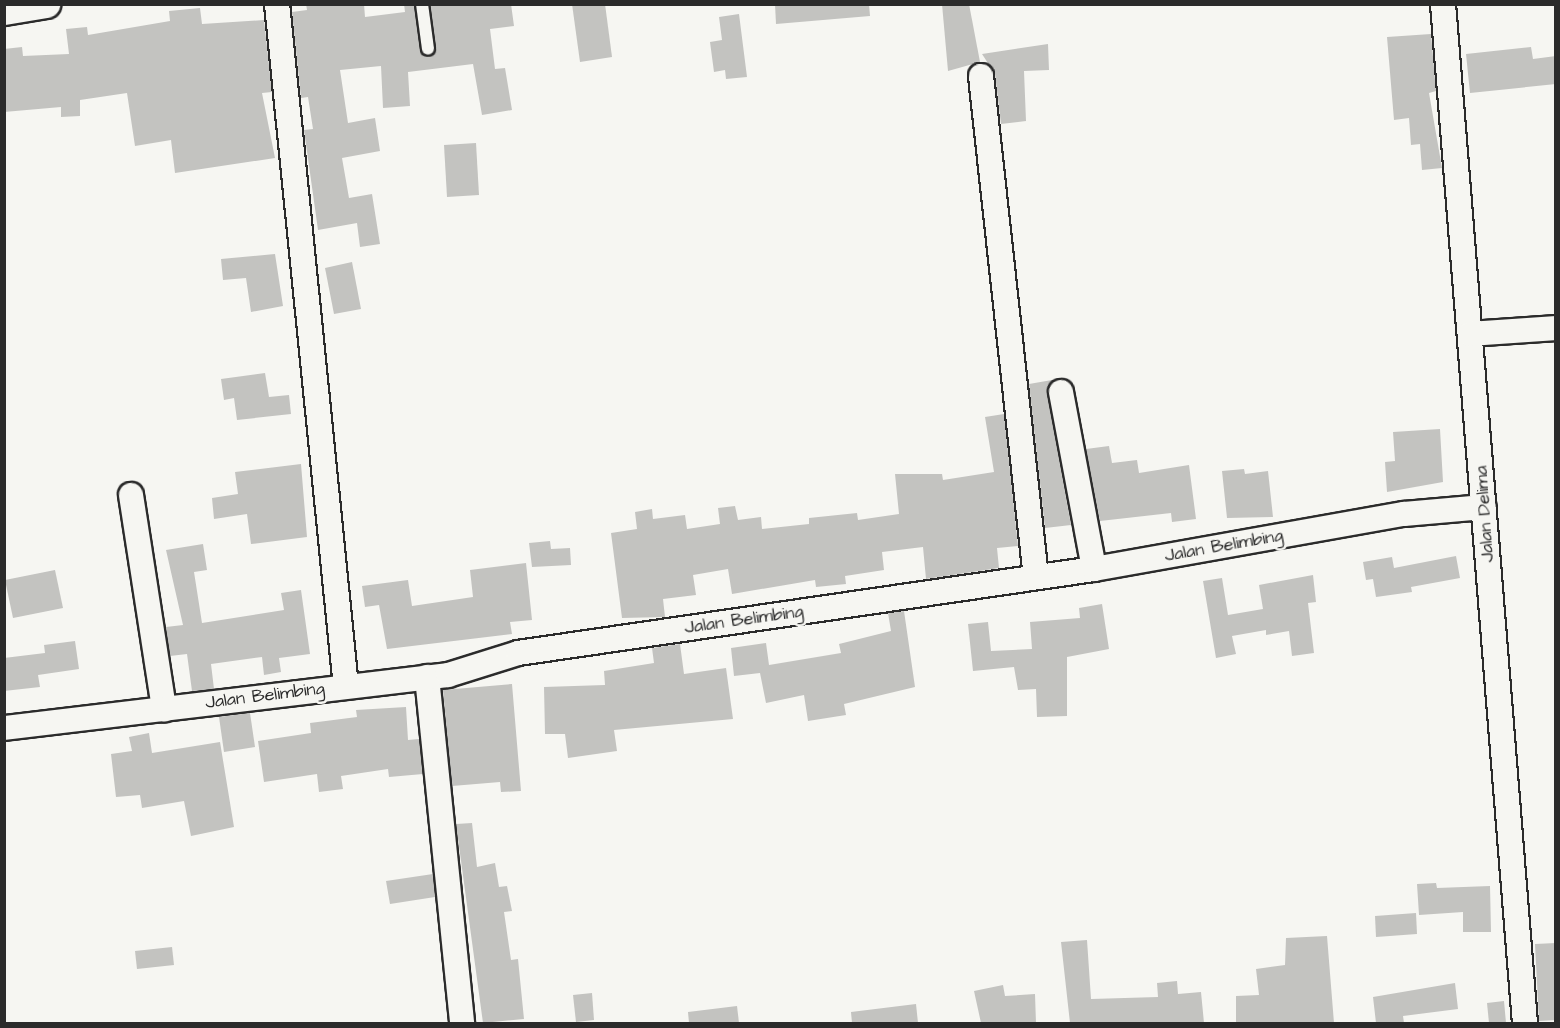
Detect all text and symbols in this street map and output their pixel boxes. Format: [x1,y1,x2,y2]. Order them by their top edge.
street label: Jalan Delima [1471,465,1499,563]
street label: Jalan Belimbing [1163,525,1285,567]
street label: Jalan Belimbing [683,601,805,639]
street label: Jalan Belimbing [204,678,326,714]

